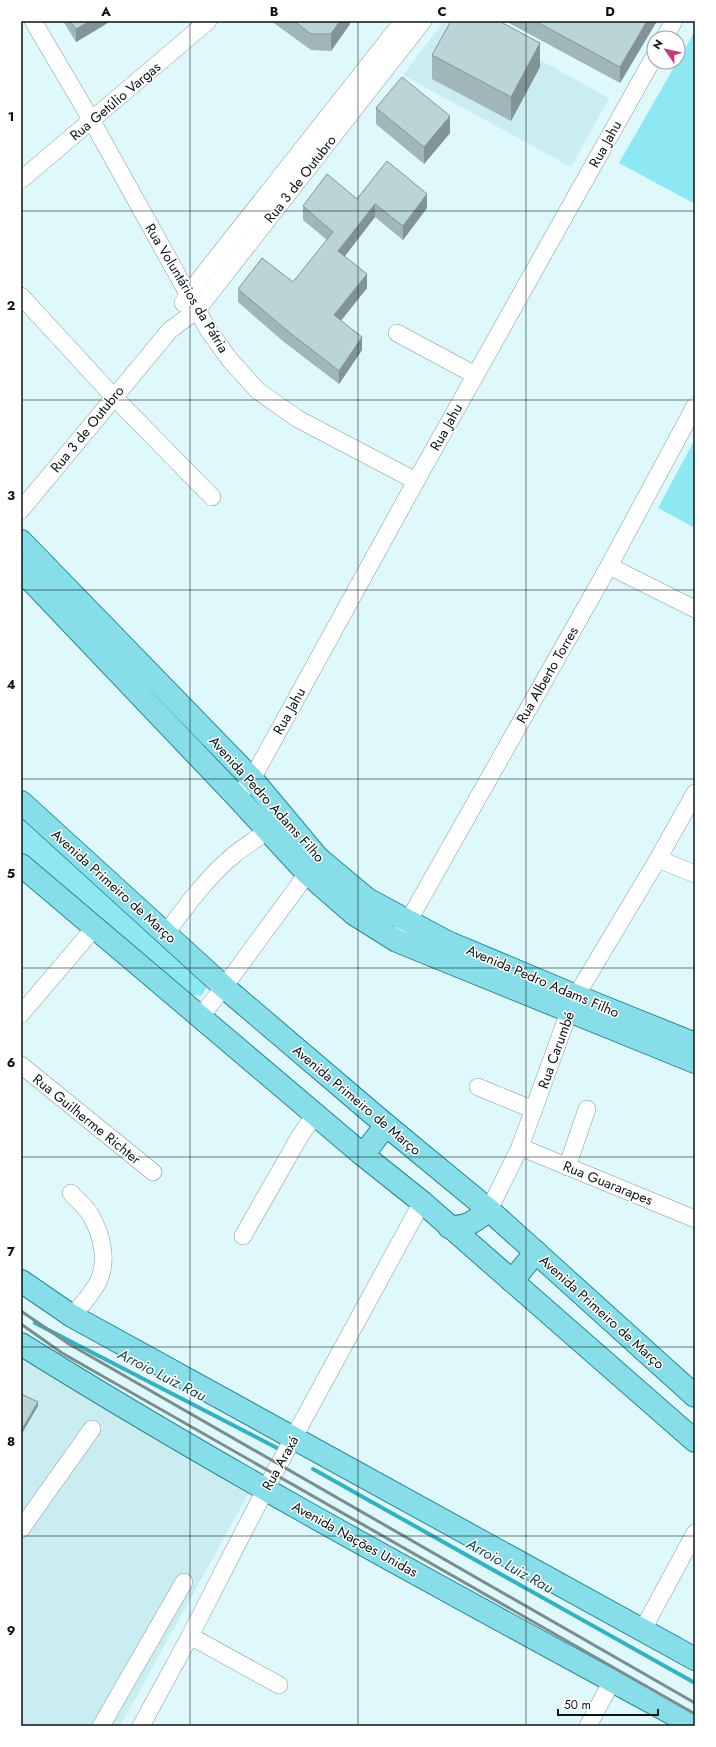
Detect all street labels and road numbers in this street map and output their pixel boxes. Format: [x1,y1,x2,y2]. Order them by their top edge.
street label: Rua Getúlio Vargas [65,57,165,145]
street label: Rua Jahu [584,117,626,171]
street label: Rua 3 de Outubro [259,131,341,227]
street label: Rua Voluntários da Pátria [140,219,234,357]
street label: Rua 3 de Outubro [46,381,129,477]
street label: Rua Jahu [425,400,467,454]
street label: Rua Alberto Torres [511,623,583,727]
street label: Rua Jahu [268,684,310,738]
street label: Avenida Pedro Adams Filho [205,731,330,867]
street label: Avenida Primeiro de Março [47,824,181,948]
street label: Avenida Pedro Adams Filho [464,940,623,1022]
street label: Rua Carumbé [533,1009,579,1091]
street label: Avenida Primeiro de Março [289,1040,426,1160]
street label: Rua Guilherme Richter [29,1069,145,1169]
street label: Rua Guararapes [560,1156,656,1210]
street label: Avenida Primeiro de Março [535,1250,669,1374]
street label: Rua Araxá [257,1432,303,1494]
street label: Avenida Nações Unidas [289,1496,422,1582]

